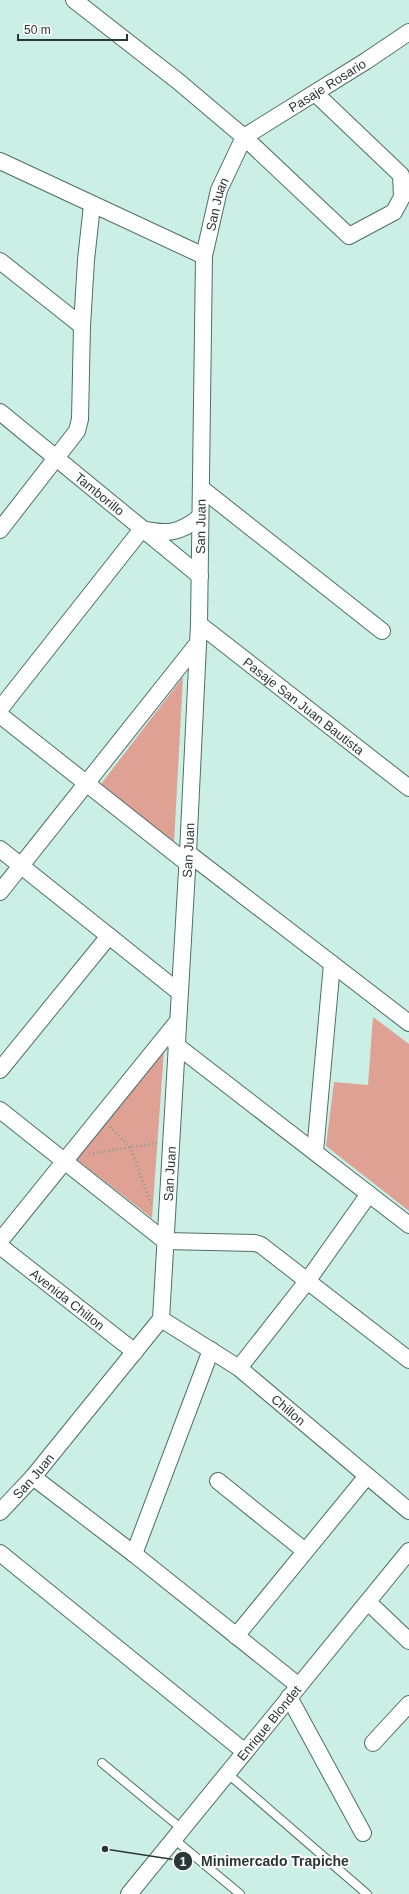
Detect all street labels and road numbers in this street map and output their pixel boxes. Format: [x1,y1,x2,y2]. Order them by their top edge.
street label: Pasaje Rosario [286,55,369,115]
street label: San Juan [202,175,231,232]
street label: Tamborillo [72,469,127,518]
street label: San Juan [192,499,208,554]
street label: Pasaje San Juan Bautista [240,654,368,758]
street label: San Juan [179,822,197,878]
street label: San Juan [160,1146,178,1202]
street label: Avenida Chillon [28,1265,108,1333]
street label: Chillon [269,1391,309,1428]
street label: San Juan [9,1450,57,1501]
street label: Enrique Blondet [234,1682,304,1763]

